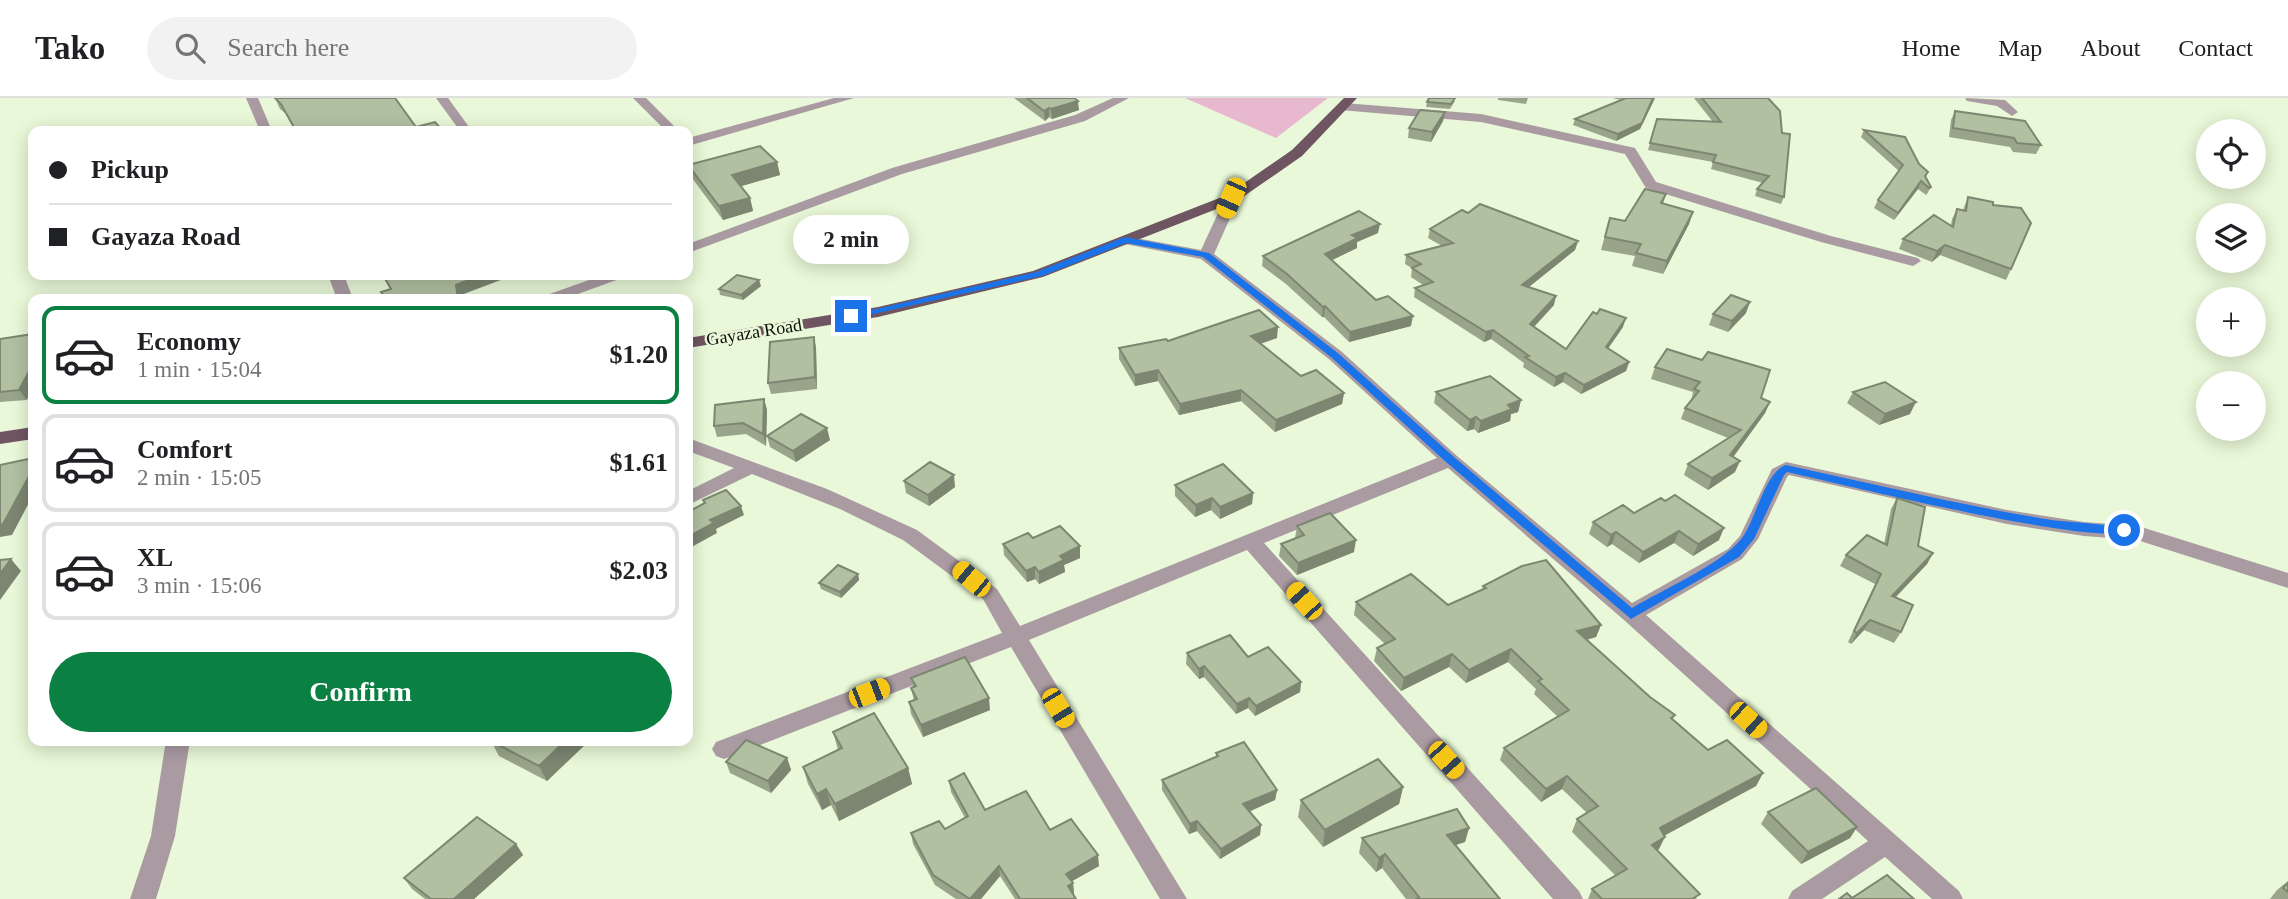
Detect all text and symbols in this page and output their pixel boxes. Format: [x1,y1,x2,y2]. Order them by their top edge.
search box [147,17,637,80]
icon: search [171,29,209,67]
text: Tako [35,30,105,66]
text: Search here [227,33,349,62]
text: Home [1902,35,1960,61]
text: Map [1998,35,2042,61]
text: About [2080,35,2140,61]
text: Contact [2178,35,2253,61]
map controls [2196,119,2266,441]
button: locate [2196,119,2266,189]
text: Pickup [91,155,169,184]
car [1213,175,1250,221]
button: layers [2196,203,2266,273]
callout: 2 min [793,214,909,264]
text: Gayaza Road [91,222,241,251]
text: 2 min [823,227,879,252]
button: + [2196,287,2266,357]
route end [835,300,867,332]
street label: Gayaza Road [705,315,803,349]
icon: car [53,324,116,387]
text: Economy [137,327,241,356]
text: $1.20 [610,340,668,369]
text: 1 min · 15:04 [137,357,262,382]
button: − [2196,371,2266,441]
icon: car [53,432,116,495]
text: Comfort [137,435,232,464]
text: $1.61 [610,448,668,477]
text: 2 min · 15:05 [137,465,262,490]
route start [2108,514,2140,546]
icon: car [53,540,116,603]
text: XL [137,543,173,572]
text: $2.03 [610,556,668,585]
car [949,557,994,601]
text: 3 min · 15:06 [137,573,262,598]
car [1283,578,1326,624]
button: Confirm [49,652,672,732]
car [846,676,893,710]
car [1039,685,1078,731]
car [1726,698,1771,742]
car [1425,737,1468,783]

